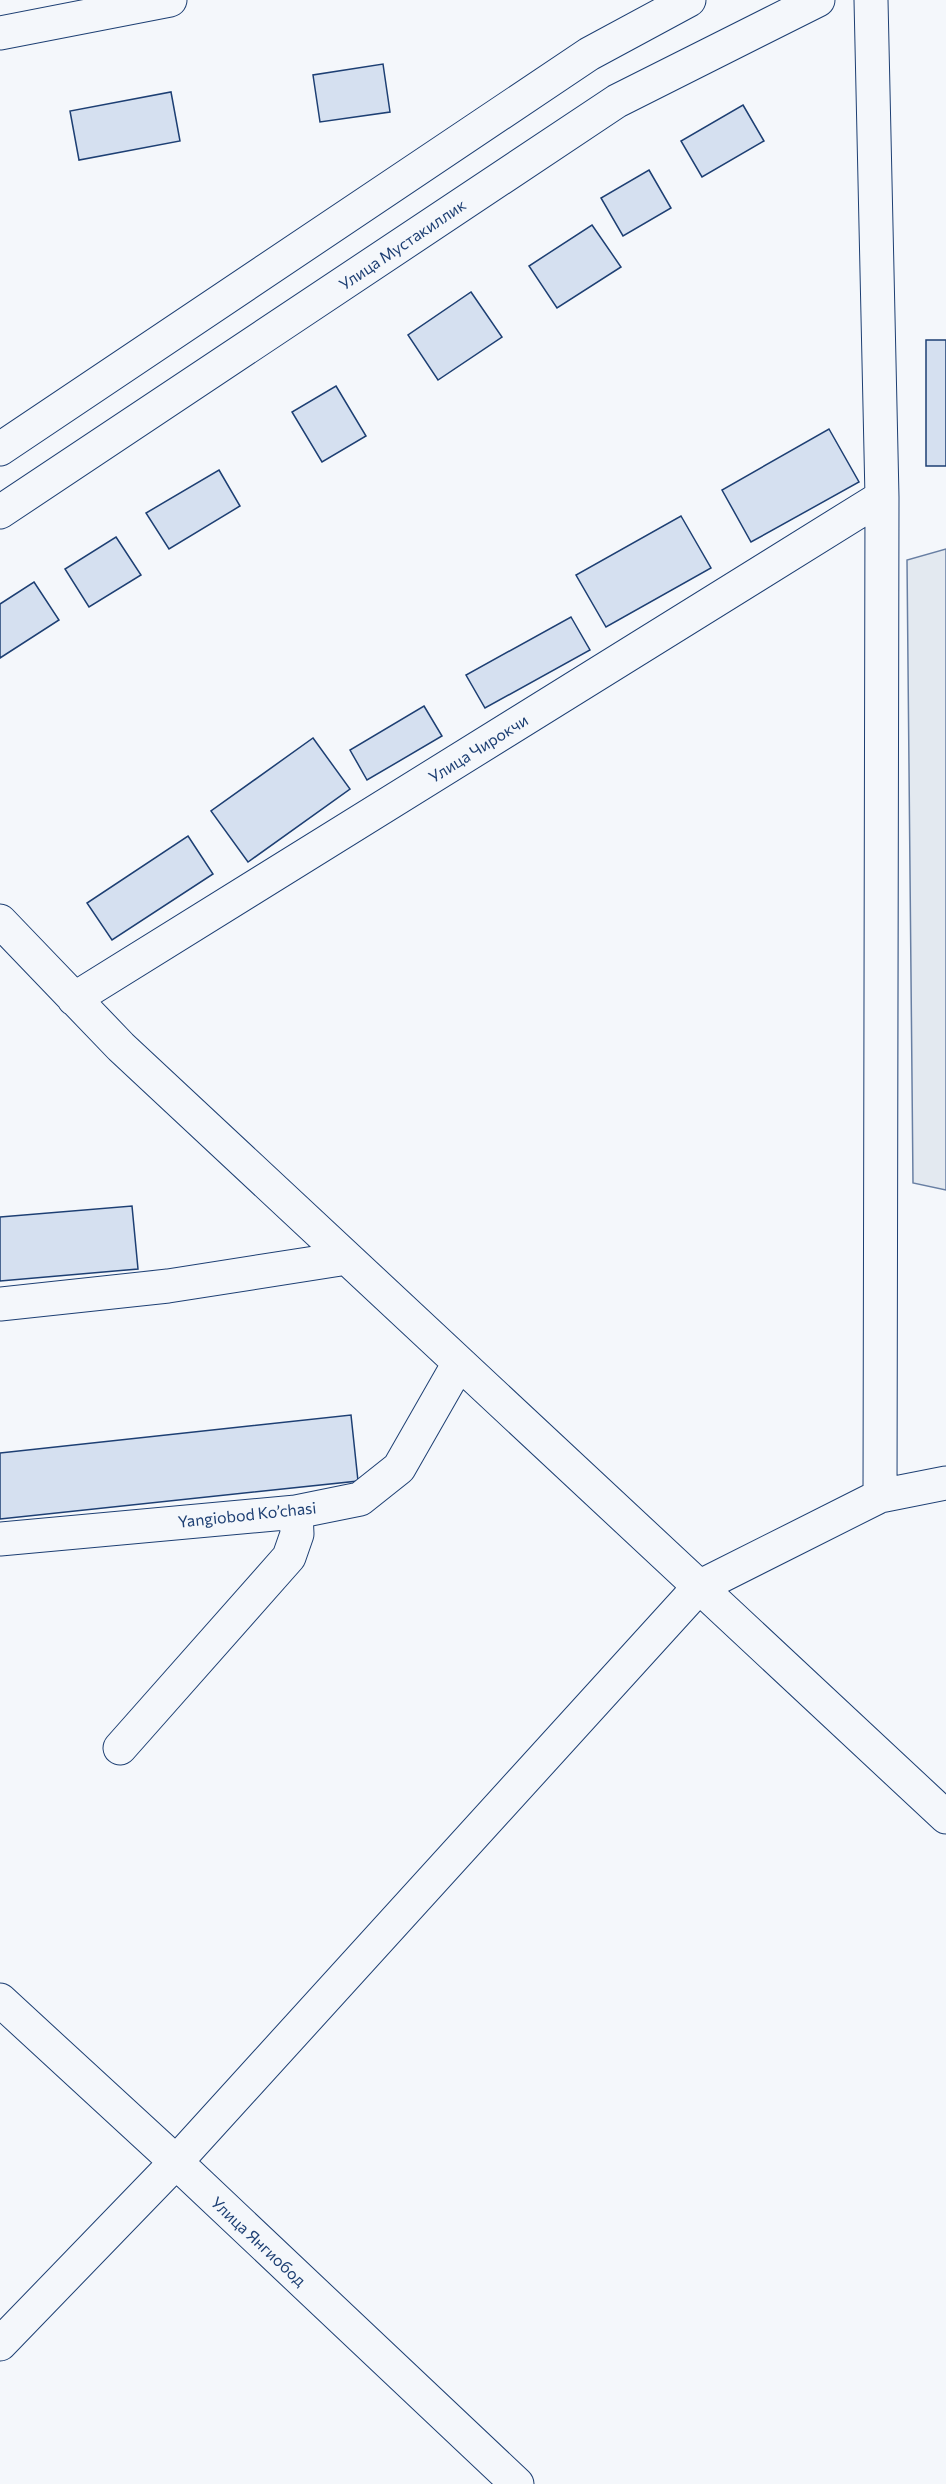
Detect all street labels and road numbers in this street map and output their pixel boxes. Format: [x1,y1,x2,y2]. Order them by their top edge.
street label: Улица Мустакиллик [335,194,469,293]
street label: Улица Чирокчи [425,710,531,786]
street label: Yangiobod Ko’chasi [177,1497,317,1531]
street label: Улица Янгиобод [208,2192,311,2290]

